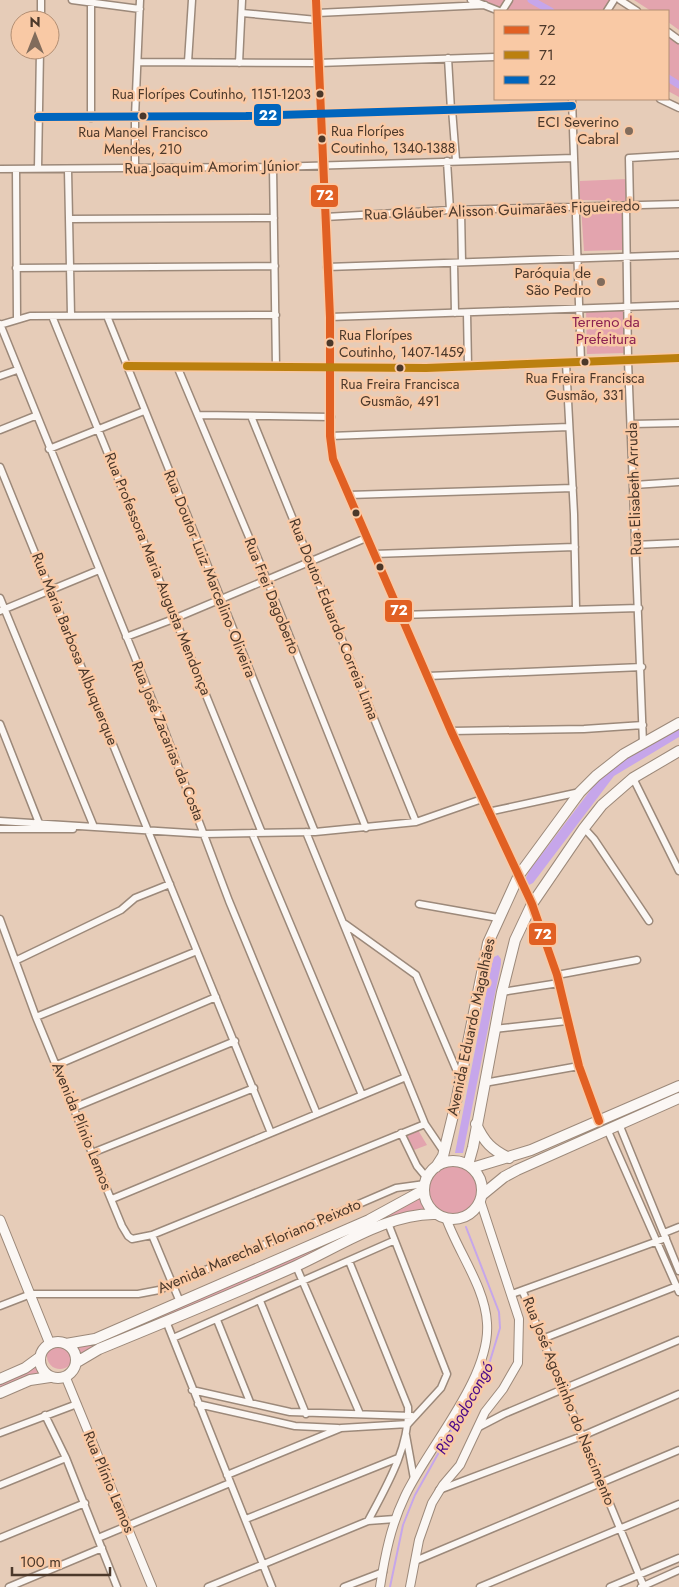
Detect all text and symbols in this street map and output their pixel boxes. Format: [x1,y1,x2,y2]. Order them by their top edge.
north arrow [10,10,60,60]
legend [494,10,669,100]
text: N [29,12,41,32]
text: 72 [539,19,555,41]
text: 71 [539,44,554,66]
text: 22 [539,69,556,91]
place label: Rua Florípes Coutinho, 1151-1203 [112,84,311,104]
marker: Rua Florípes Coutinho, 1151-1203 [315,89,325,99]
line badge: 22 [253,103,282,127]
text: 22 [259,105,277,125]
marker: Rua Manoel Francisco Mendes, 210 [138,111,148,121]
place label: ECI Severino Cabral [537,111,619,150]
place label: Rua Florípes Coutinho, 1340-1388 [331,121,455,158]
place label: Rua Manoel Francisco Mendes, 210 [78,122,208,159]
marker: ECI Severino Cabral [623,125,635,137]
marker: Rua Florípes Coutinho, 1340-1388 [317,134,327,144]
street label: Rua Joaquim Amorim Júnior [124,154,301,180]
line badge: 72 [310,184,339,208]
text: 72 [316,185,334,205]
street label: Rua Gláuber Alisson Guimarães Figueiredo [364,194,640,226]
place label: Paróquia de São Pedro [515,262,591,301]
marker: Paróquia de São Pedro [595,276,607,288]
park label: Terreno da Prefeitura [572,311,640,350]
place label: Rua Florípes Coutinho, 1407-1459 [339,325,464,362]
marker: Rua Florípes Coutinho, 1407-1459 [325,338,335,348]
marker: Rua Freira Francisca Gusmão, 331 [580,357,590,367]
marker: Rua Freira Francisca Gusmão, 491 [395,363,405,373]
place label: Rua Freira Francisca Gusmão, 331 [525,368,645,405]
place label: Rua Freira Francisca Gusmão, 491 [340,374,460,411]
street label: Rua Elisabeth Arruda [621,422,647,556]
street label: Rua Professora Maria Augusta Mendonça [99,449,217,699]
street label: Rua Doutor Luiz Marcelino Oliveira [158,467,262,681]
unlabelled marker [351,508,361,518]
street label: Rua Doutor Eduardo Correia Lima [283,515,385,723]
street label: Rua Frei Dagoberto [239,535,305,657]
street label: Rua Maria Barbosa Albuquerque [26,549,124,749]
unlabelled marker [375,562,385,572]
line badge: 72 [384,599,413,623]
text: 72 [390,600,408,620]
street label: Rua José Zacarias da Costa [126,658,210,824]
line badge: 72 [528,922,557,946]
text: 72 [534,924,552,944]
street label: Avenida Eduardo Magalhães [441,936,501,1118]
street label: Avenida Plínio Lemos [46,1059,118,1193]
street label: Avenida Marechal Floriano Peixoto [154,1193,364,1299]
street label: Rua José Agostinho do Nascimento [517,1294,621,1508]
water label: Rio Bodocongó [430,1358,499,1458]
street label: Rua Plínio Lemos [78,1428,140,1536]
scale bar [12,1544,110,1576]
text: 100 m [20,1551,61,1573]

